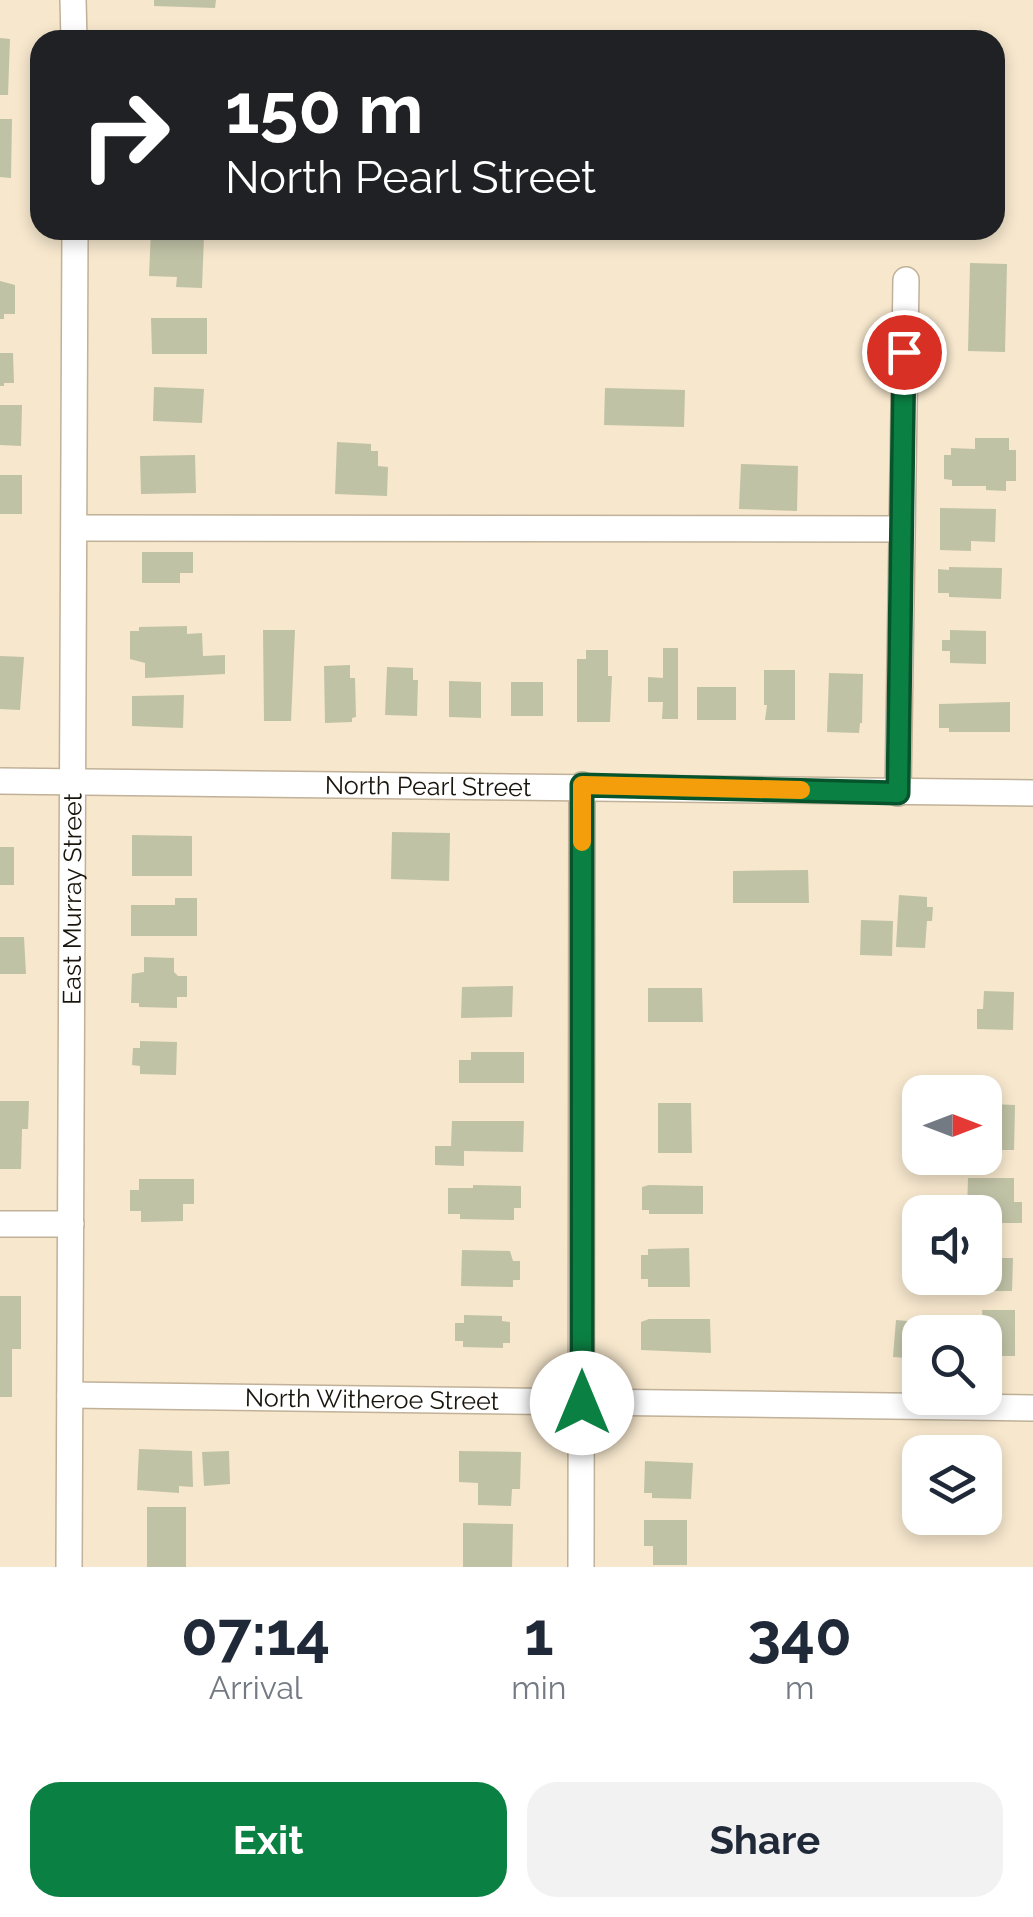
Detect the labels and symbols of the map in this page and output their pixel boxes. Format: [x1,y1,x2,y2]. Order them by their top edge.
pin [862,310,947,395]
street label: North Pearl Street [325,770,532,802]
street label: East Murray Street [57,792,87,1005]
north arrow [902,1075,1002,1175]
position arrow [530,1351,634,1455]
street label: North Witheroe Street [245,1382,500,1416]

